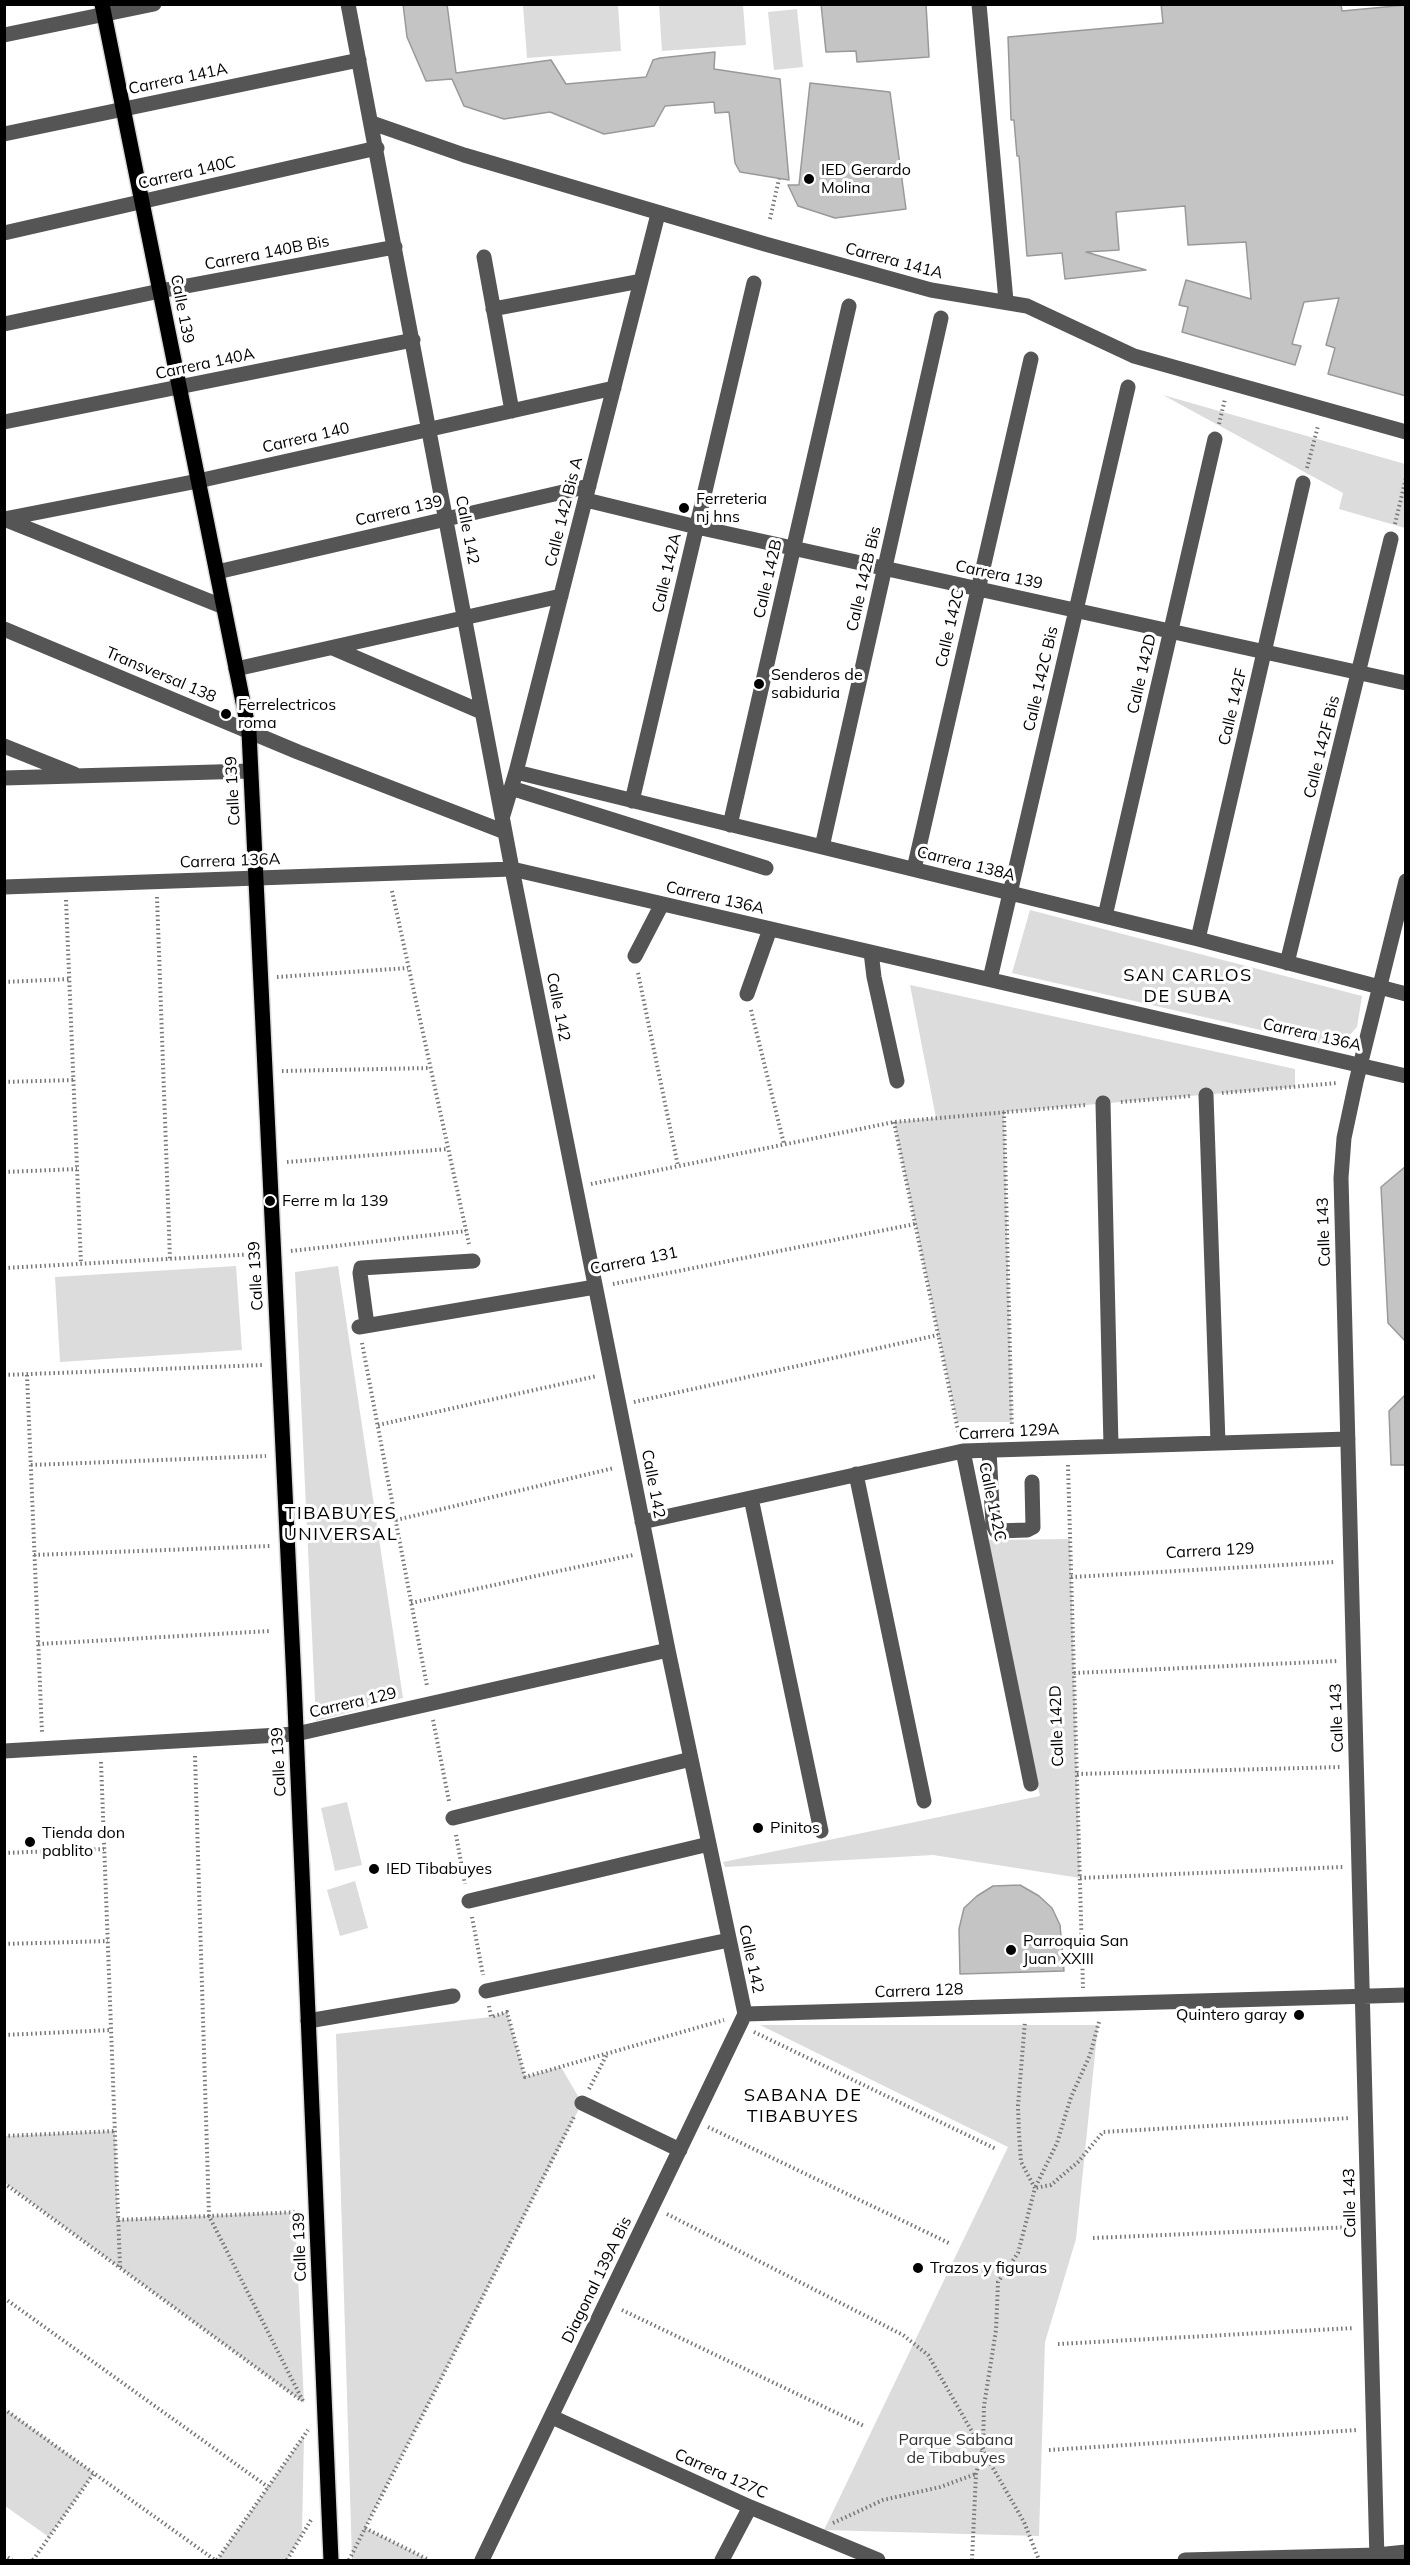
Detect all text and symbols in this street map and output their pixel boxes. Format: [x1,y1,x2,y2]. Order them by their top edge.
street label: Carrera 141A [127,59,229,99]
street label: Carrera 140C [136,152,238,194]
place label: IED Gerardo Molina [821,160,911,198]
marker: IED Gerardo Molina [802,172,816,186]
street label: Carrera 140B Bis [203,232,331,274]
street label: Carrera 141A [843,239,945,283]
street label: Calle 139 [166,273,198,345]
street label: Carrera 140A [154,344,256,384]
street label: Carrera 140 [261,419,351,457]
street label: Calle 142 Bis A [541,455,587,569]
place label: Ferreteria nj hns [696,489,767,527]
street label: Carrera 139 [354,492,444,530]
street label: Calle 142 [451,494,483,566]
marker: Ferreteria nj hns [677,501,691,515]
street label: Calle 142B Bis [843,525,885,633]
street label: Calle 142A [648,531,686,615]
street label: Calle 142B [750,538,786,620]
street label: Carrera 139 [954,556,1044,594]
street label: Calle 142C [932,587,968,669]
street label: Calle 142C Bis [1020,625,1062,733]
street label: Calle 142D [1123,632,1161,716]
street label: Transversal 138 [103,643,219,707]
place label: Senderos de sabiduria [771,665,863,703]
street label: Calle 142F [1215,667,1251,747]
marker: Senderos de sabiduria [752,677,766,691]
street label: Calle 142F Bis [1300,694,1344,800]
place label: Ferrelectricos roma [238,695,336,733]
marker: Ferrelectricos roma [219,707,233,721]
street label: Calle 139 [222,756,244,826]
street label: Carrera 138A [915,843,1017,885]
street label: Carrera 136A [179,850,281,872]
street label: Carrera 136A [664,877,766,919]
district label: SAN CARLOS DE SUBA [1123,965,1253,1008]
street label: Calle 142 [542,971,574,1043]
street label: Carrera 136A [1261,1014,1363,1056]
place label: Ferre m la 139 [282,1191,388,1211]
marker: Ferre m la 139 [263,1194,277,1208]
street label: Calle 143 [1313,1197,1335,1267]
street label: Calle 139 [245,1241,267,1311]
street label: Carrera 131 [589,1243,679,1279]
street label: Carrera 129A [958,1420,1060,1444]
street label: Calle 142 [637,1448,669,1520]
street label: Calle 142C [974,1461,1010,1543]
district label: TIBABUYES UNIVERSAL [284,1503,398,1546]
street label: Carrera 129 [1165,1539,1255,1563]
street label: Calle 143 [1326,1683,1348,1753]
street label: Carrera 129 [308,1684,398,1722]
street label: Calle 142D [1046,1685,1068,1767]
street label: Calle 139 [268,1727,290,1797]
place label: Pinitos [770,1818,820,1838]
marker: Pinitos [751,1821,765,1835]
place label: Tienda don pablito [42,1823,125,1861]
marker: Tienda don pablito [23,1835,37,1849]
place label: IED Tibabuyes [386,1859,492,1879]
marker: IED Tibabuyes [367,1862,381,1876]
street label: Calle 142 [734,1923,768,1995]
place label: Parroquia San Juan XXIII [1023,1931,1129,1969]
marker: Parroquia San Juan XXIII [1004,1943,1018,1957]
street label: Carrera 128 [874,1980,964,2002]
place label: Quintero garay [1176,2005,1287,2025]
marker: Quintero garay [1292,2008,1306,2022]
district label: SABANA DE TIBABUYES [744,2085,862,2128]
street label: Calle 143 [1340,2168,1360,2238]
street label: Calle 139 [289,2212,311,2282]
street label: Diagonal 139A Bis [558,2214,636,2346]
place label: Trazos y figuras [930,2258,1047,2278]
marker: Trazos y figuras [911,2261,925,2275]
park label: Parque Sabana de Tibabuyes [899,2430,1013,2468]
street label: Carrera 127C [672,2445,770,2503]

